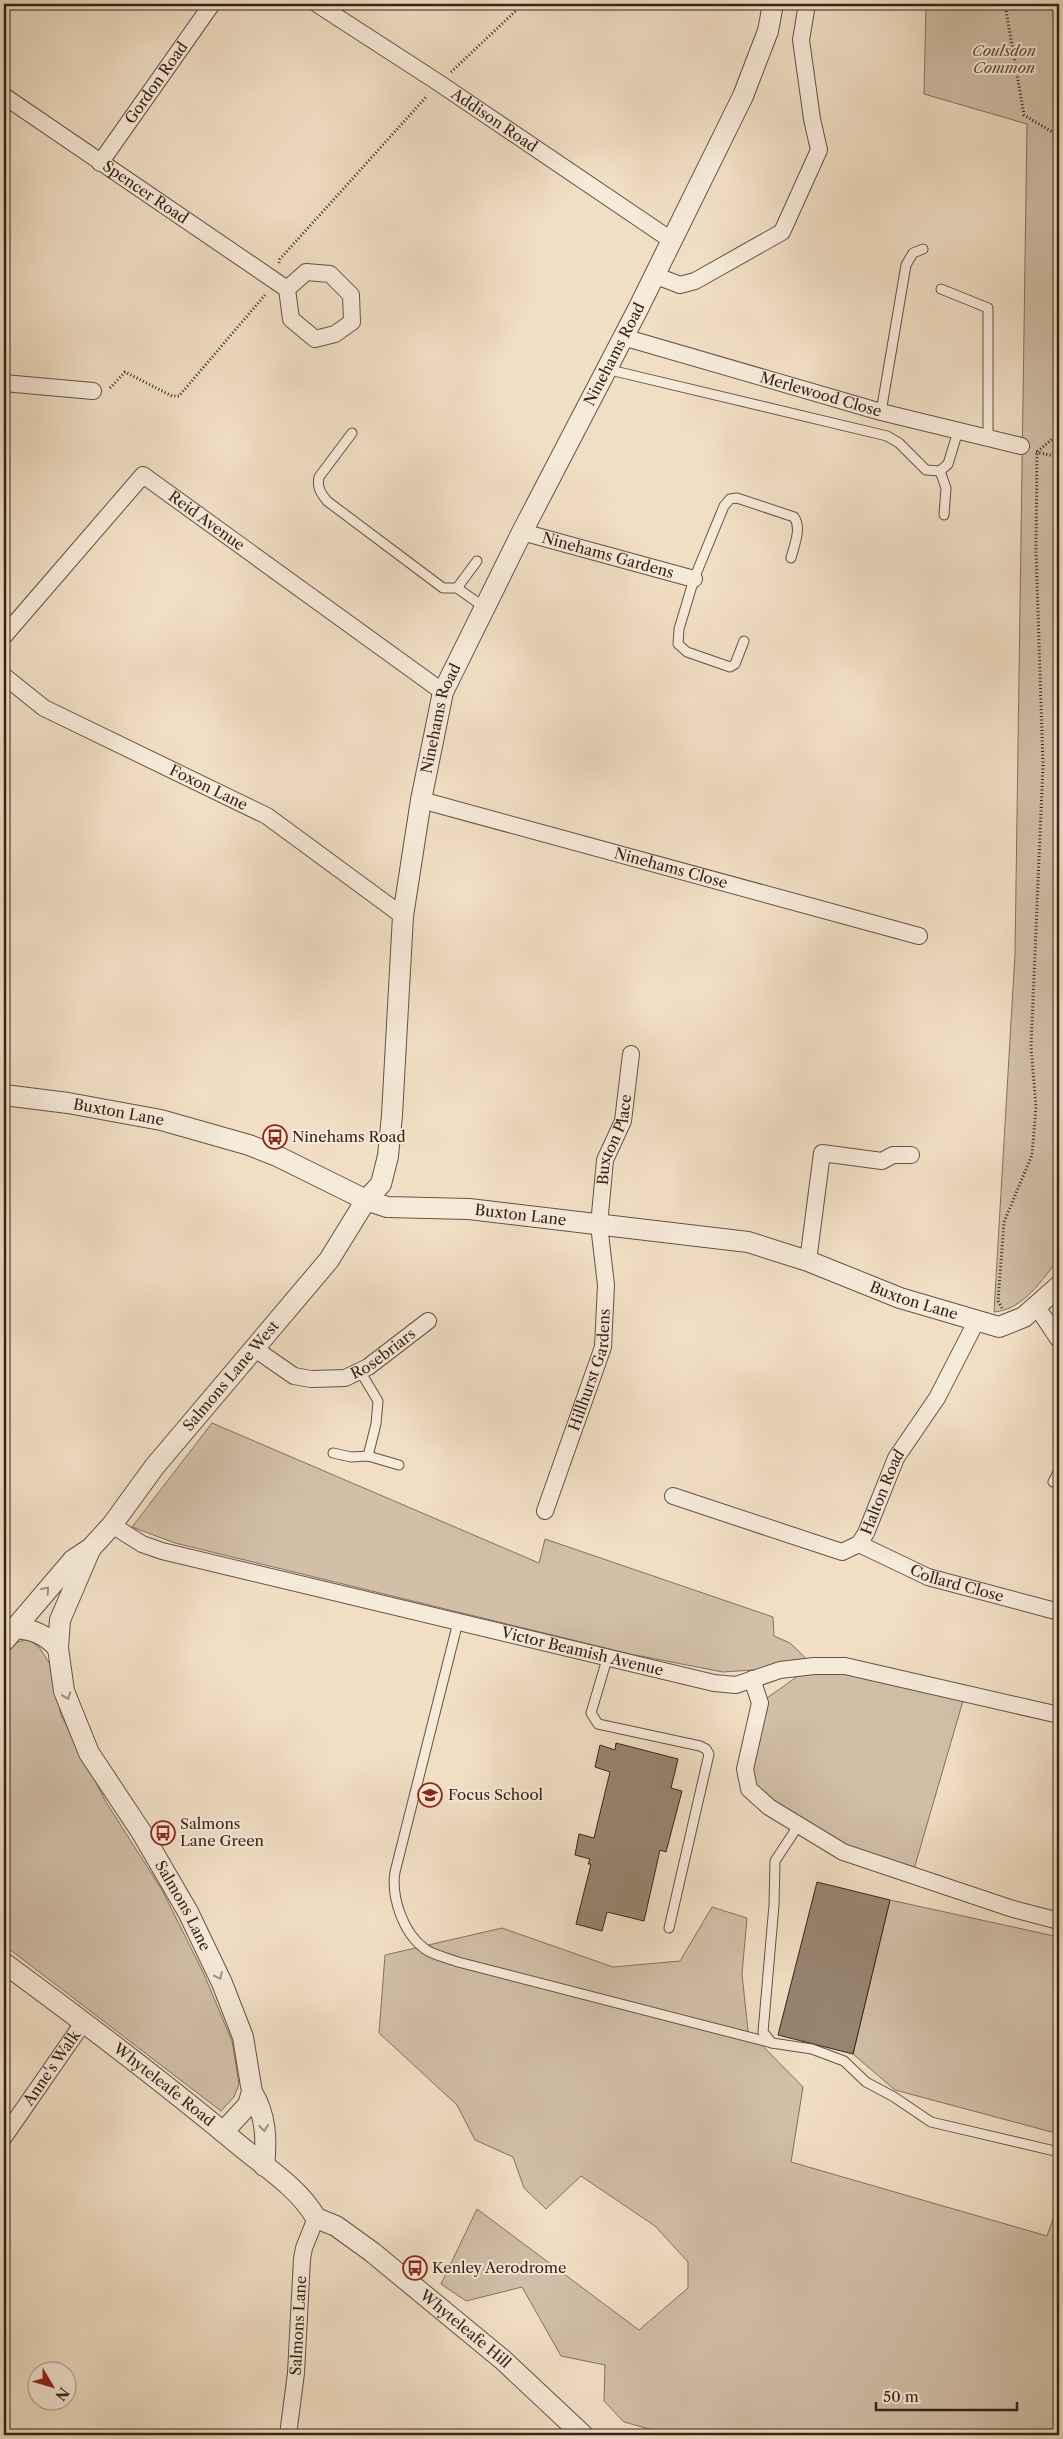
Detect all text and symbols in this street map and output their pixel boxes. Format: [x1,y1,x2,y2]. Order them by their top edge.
street label: Gordon Road [121,38,192,127]
park label: Coulsdon Common [972,41,1036,77]
street label: Addison Road [447,83,541,156]
street label: Spencer Road [99,156,192,228]
street label: Ninehams Road [579,299,649,409]
street label: Merlewood Close [758,367,884,421]
street label: Reid Avenue [165,486,249,554]
street label: Ninehams Gardens [540,528,676,582]
street label: Ninehams Road [417,660,465,775]
street label: Foxon Lane [167,760,251,814]
street label: Ninehams Close [612,843,730,892]
street label: Buxton Place [593,1093,635,1186]
street label: Buxton Lane [72,1094,166,1129]
bus stop icon: Ninehams Road [262,1124,288,1150]
place label: Ninehams Road [292,1127,406,1146]
street label: Buxton Lane [474,1200,567,1229]
street label: Buxton Lane [867,1277,960,1323]
street label: Hillhurst Gardens [564,1308,614,1433]
street label: Salmons Lane West [179,1316,283,1435]
street label: Rosebriars [347,1324,419,1383]
street label: Halton Road [856,1445,908,1537]
street label: Collard Close [907,1560,1006,1606]
one-way arrow [40,1587,49,1596]
street label: Victor Beamish Avenue [499,1622,665,1680]
one-way arrow [61,1691,71,1700]
school or university icon: Focus School [417,1782,443,1808]
place label: Focus School [448,1785,544,1804]
place label: Salmons Lane Green [180,1814,265,1850]
bus stop icon: Salmons Lane Green [150,1820,176,1846]
street label: Salmons Lane [151,1857,215,1954]
one-way arrow [212,1971,223,1980]
street label: Anne's Walk [18,2025,85,2110]
street label: Whyteleafe Road [109,2038,219,2130]
one-way arrow [258,2124,269,2132]
bus stop icon: Kenley Aerodrome [402,2255,428,2281]
place label: Kenley Aerodrome [432,2258,566,2277]
street label: Salmons Lane [286,2275,310,2376]
street label: Whyteleafe Hill [415,2285,516,2372]
north arrow [28,2362,78,2412]
scale bar [876,2379,1017,2411]
text: N [51,2384,73,2404]
text: 50 m [883,2387,919,2406]

